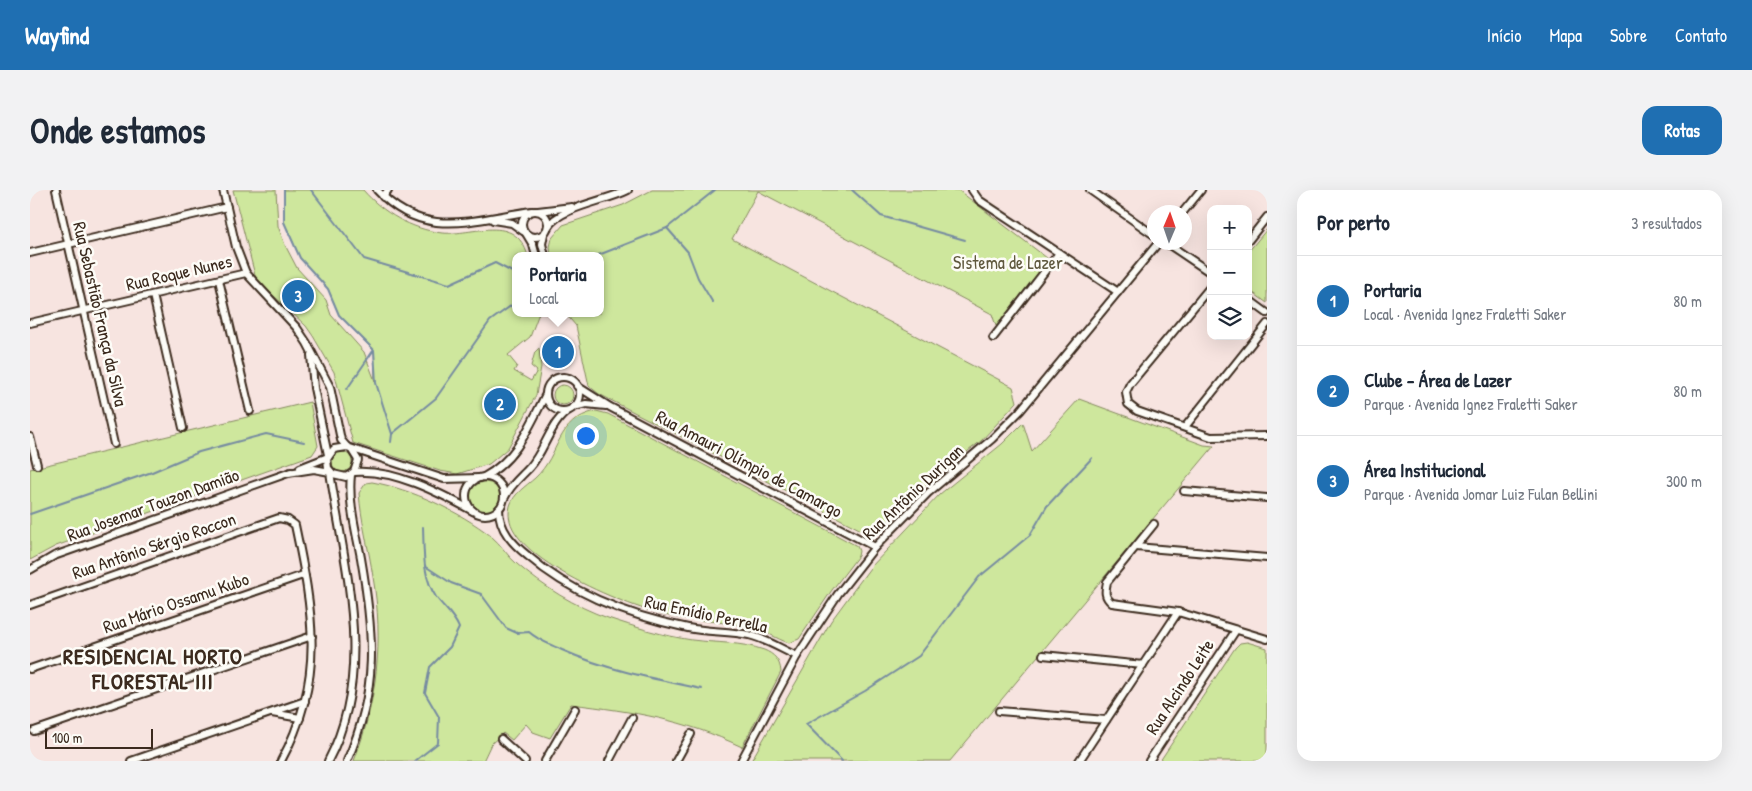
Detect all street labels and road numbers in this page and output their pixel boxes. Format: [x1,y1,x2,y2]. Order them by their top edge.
street label: Rua Sebastião França da Silva [67,219,134,409]
street label: Rua Roque Nunes [124,248,234,297]
street label: Rua Amauri Olímpio de Camargo [652,404,847,523]
street label: Rua Antônio Durigan [856,438,969,545]
street label: Rua Josemar Touzon Damião [63,462,242,547]
street label: Rua Antônio Sérgio Roccon [69,506,239,585]
street label: Rua Mário Ossamu Kubo [100,566,252,639]
street label: Rua Emídio Perrella [642,588,770,639]
street label: Rua Alcindo Leite [1139,634,1220,739]

